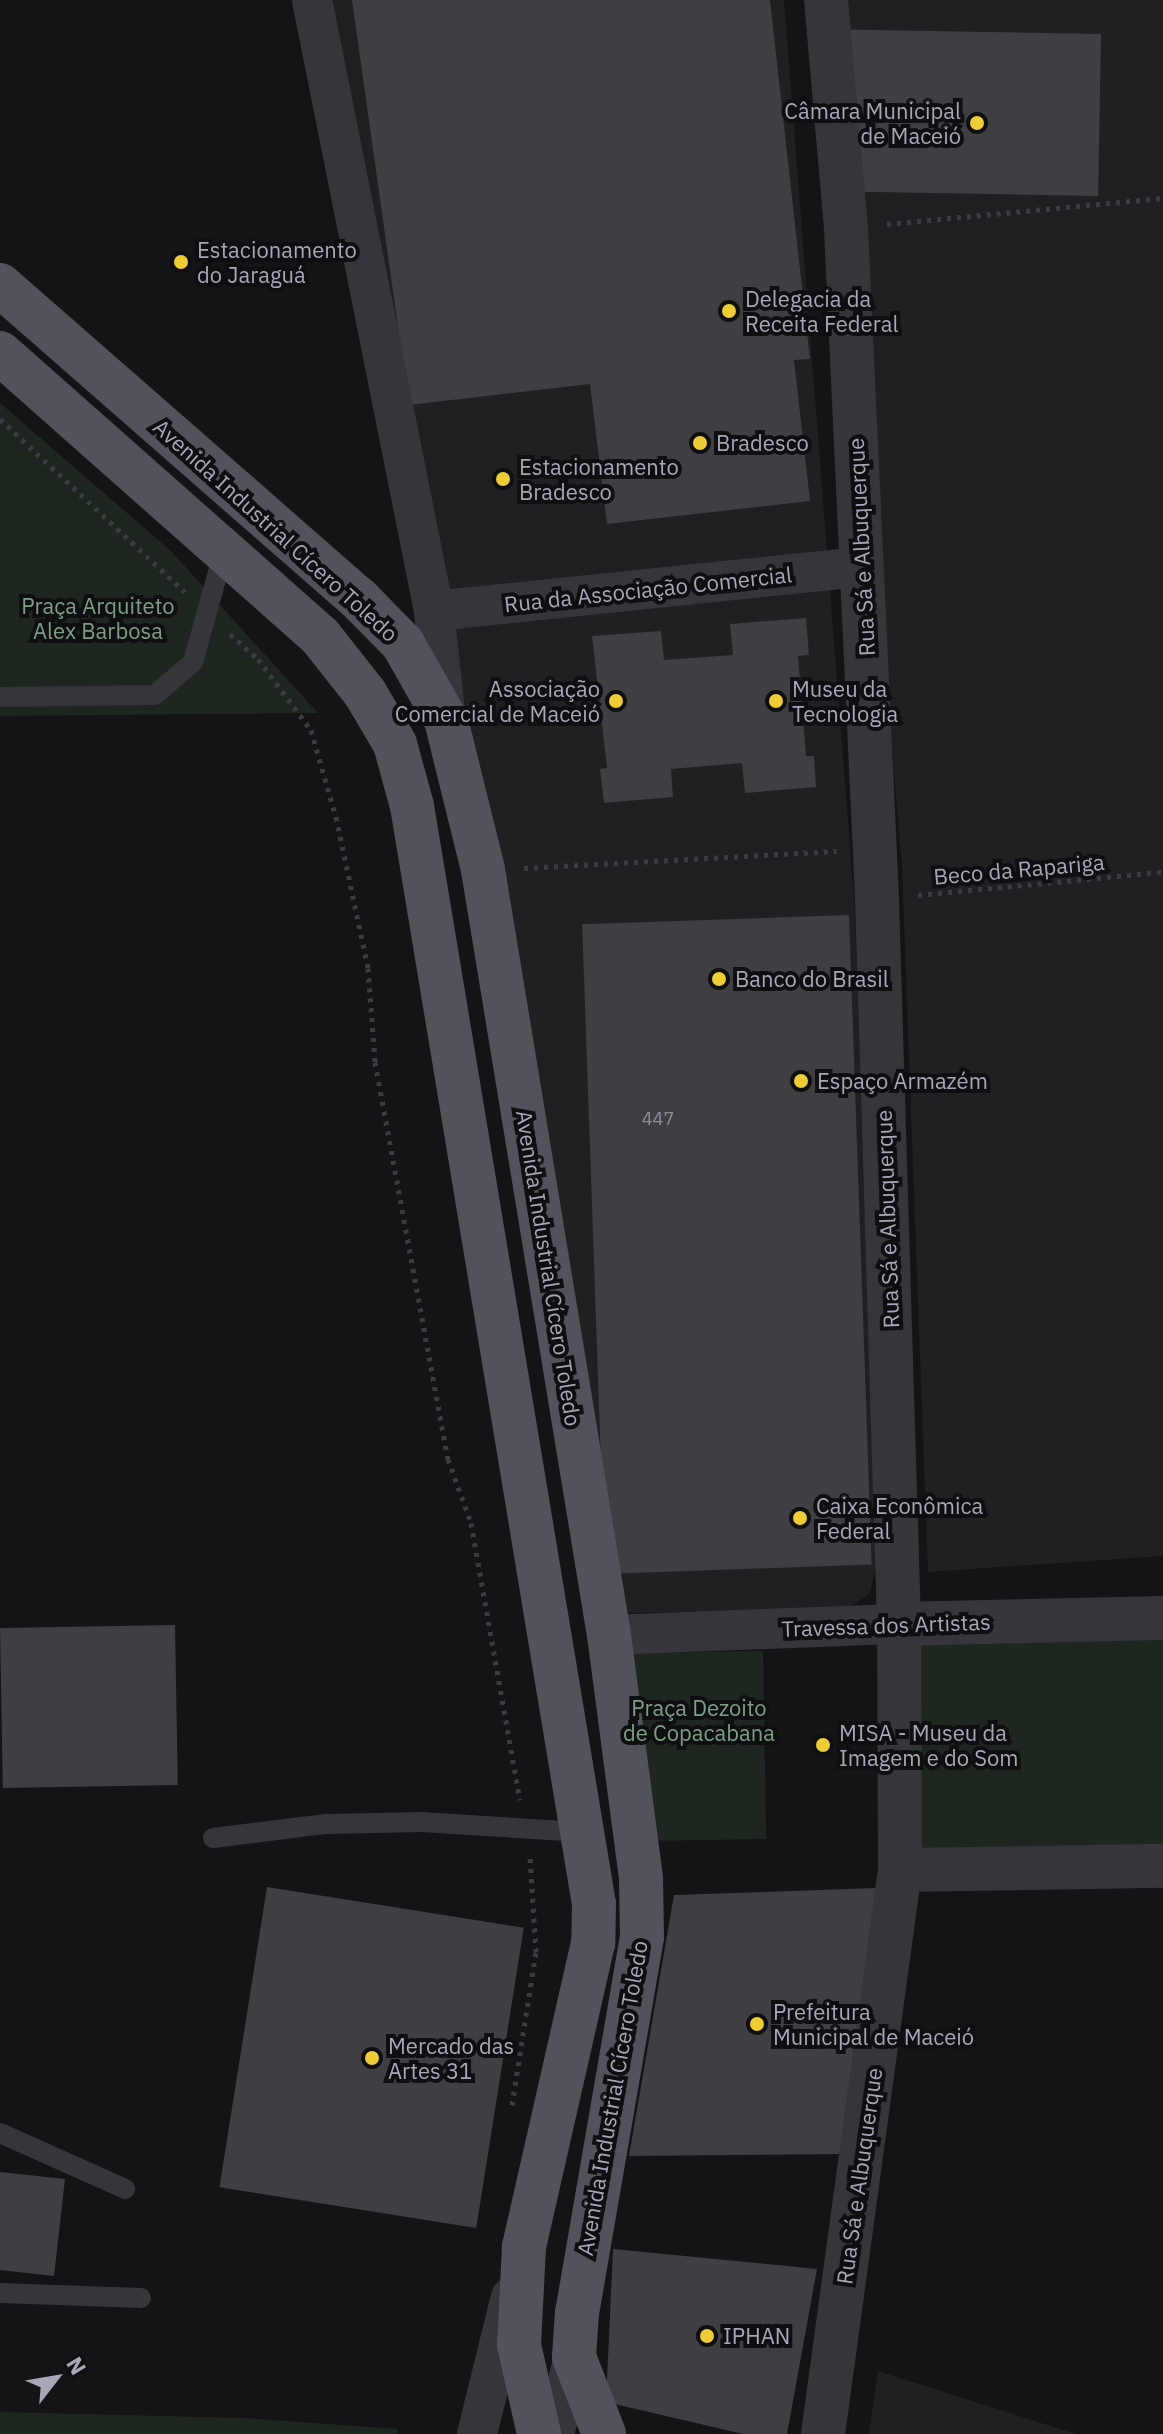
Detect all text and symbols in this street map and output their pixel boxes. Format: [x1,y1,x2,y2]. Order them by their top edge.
place label: Câmara Municipal de Maceió [784,97,961,148]
marker: Câmara Municipal de Maceió [968,114,986,132]
place label: Estacionamento do Jaraguá [197,236,357,288]
marker: Estacionamento do Jaraguá [172,253,190,271]
place label: Delegacia da Receita Federal [745,285,898,336]
marker: Delegacia da Receita Federal [720,302,738,320]
street label: Avenida Industrial Cícero Toledo [148,413,404,647]
place label: Bradesco [716,430,809,456]
marker: Bradesco [691,434,709,452]
street label: Rua Sá e Albuquerque [842,437,880,657]
place label: Estacionamento Bradesco [519,453,679,504]
marker: Estacionamento Bradesco [494,470,512,488]
street label: Rua da Associação Comercial [503,561,793,617]
park label: Praça Arquiteto Alex Barbosa [21,592,175,644]
place label: Associação Comercial de Maceió [395,675,600,726]
place label: Museu da Tecnologia [792,675,898,726]
marker: Associação Comercial de Maceió [607,692,625,710]
marker: Museu da Tecnologia [767,692,785,710]
street label: Beco da Rapariga [932,848,1106,890]
place label: Banco do Brasil [735,966,889,992]
marker: Banco do Brasil [710,970,728,988]
place label: Espaço Armazém [817,1068,988,1094]
marker: Espaço Armazém [792,1072,810,1090]
street label: Avenida Industrial Cícero Toledo [511,1108,587,1428]
house number: 447 [642,1108,674,1130]
street label: Rua Sá e Albuquerque [870,1109,904,1329]
place label: Caixa Econômica Federal [816,1492,983,1544]
marker: Caixa Econômica Federal [791,1509,809,1527]
street label: Travessa dos Artistas [781,1608,991,1642]
park label: Praça Dezoito de Copacabana [623,1694,775,1746]
place label: MISA - Museu da Imagem e do Som [839,1719,1019,1770]
marker: MISA - Museu da Imagem e do Som [814,1736,832,1754]
street label: Avenida Industrial Cícero Toledo [571,1938,653,2258]
place label: Prefeitura Municipal de Maceió [773,1998,974,2050]
marker: Prefeitura Municipal de Maceió [748,2015,766,2033]
place label: Mercado das Artes 31 [388,2032,514,2084]
marker: Mercado das Artes 31 [363,2049,381,2067]
street label: Rua Sá e Albuquerque [831,2066,887,2286]
place label: IPHAN [723,2323,790,2349]
marker: IPHAN [698,2327,716,2345]
north arrow [16,2338,96,2418]
text: N [60,2351,94,2380]

